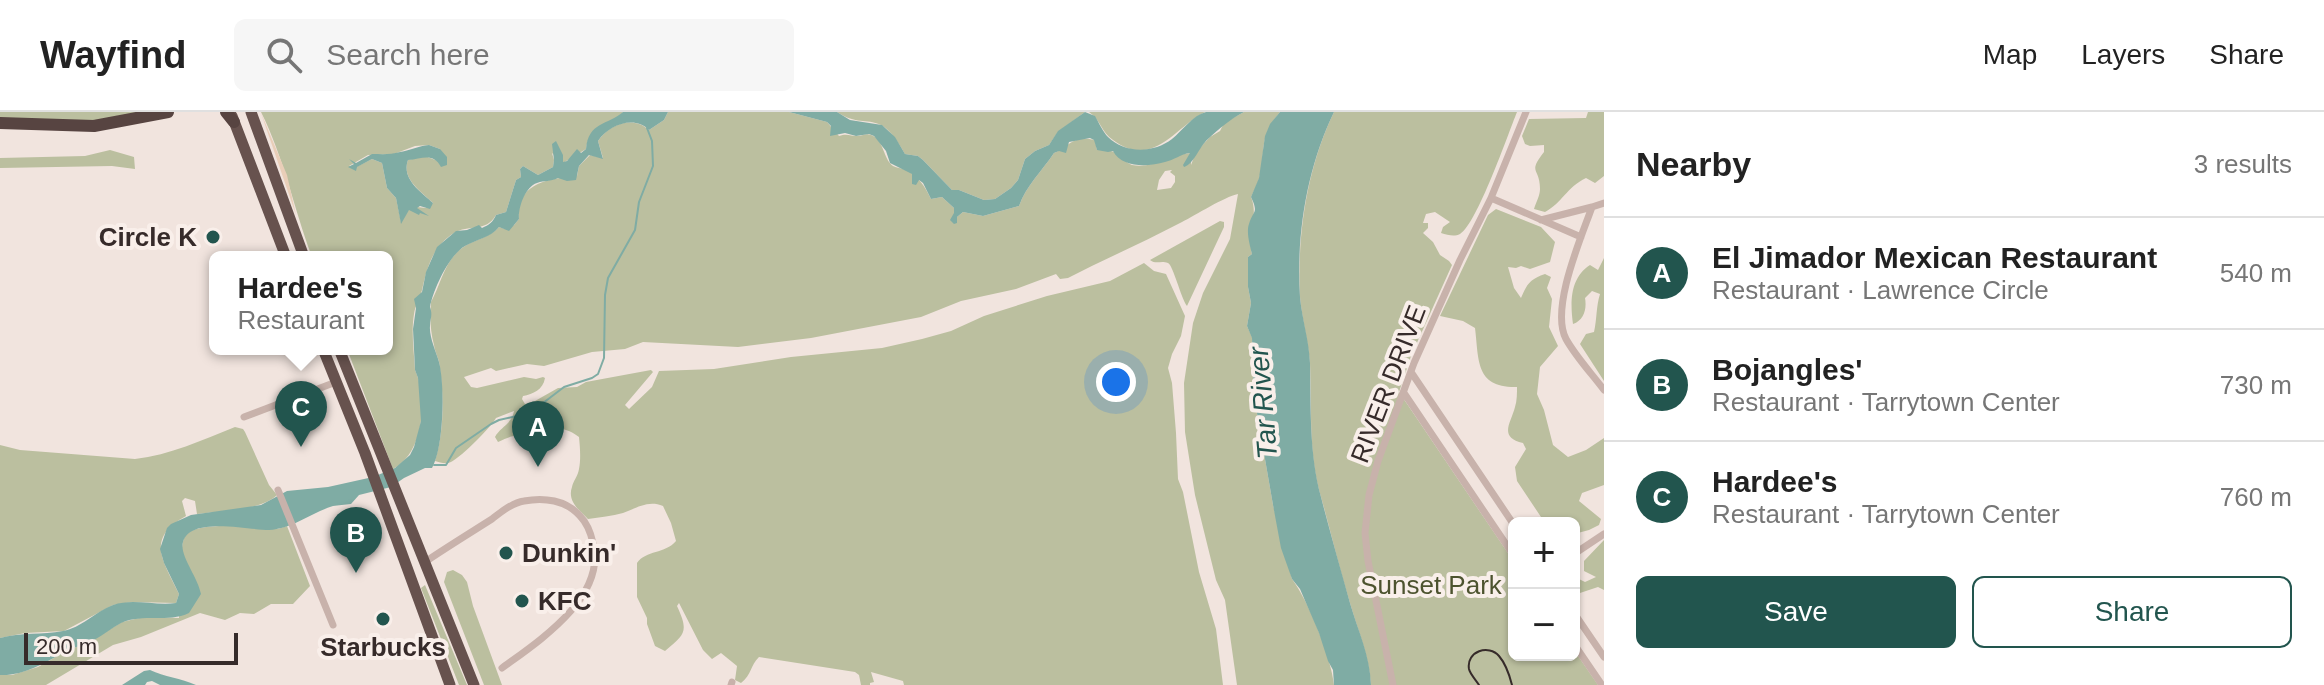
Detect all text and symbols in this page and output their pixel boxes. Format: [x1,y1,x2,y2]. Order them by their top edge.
search box [234,19,794,91]
icon: search [262,33,306,77]
text: Wayfind [40,34,186,76]
text: Search here [326,38,490,71]
text: Map [1983,39,2037,70]
text: Layers [2081,39,2165,70]
text: Share [2209,39,2284,70]
text: Nearby [1636,145,1751,183]
text: 3 results [2194,149,2292,179]
place label: Circle K [99,222,197,252]
marker: Circle K [204,228,222,246]
text: El Jimador Mexican Restaurant [1712,241,2157,274]
popup [209,251,393,355]
text: A [1653,258,1671,288]
text: 540 m [2220,258,2292,288]
text: Hardee's [237,271,363,304]
text: Restaurant · Lawrence Circle [1712,275,2049,305]
street label: RIVER DRIVE [1344,301,1432,467]
text: Restaurant [237,305,365,335]
water label: Tar River [1243,344,1283,460]
text: Bojangles' [1712,353,1863,386]
your location [1096,362,1136,402]
text: B [1653,370,1671,400]
text: 730 m [2220,370,2292,400]
pin: C [275,381,327,447]
text: Restaurant · Tarrytown Center [1712,387,2060,417]
pin: A [512,401,564,467]
text: Hardee's [1712,465,1838,498]
text: C [1653,482,1671,512]
text: 760 m [2220,482,2292,512]
text: Restaurant · Tarrytown Center [1712,499,2060,529]
pin: B [330,507,382,573]
map controls [1508,517,1580,661]
button: + [1508,517,1580,589]
place label: Dunkin' [522,538,616,568]
marker: Dunkin' [497,544,515,562]
park label: Sunset Park [1360,570,1503,600]
button: Save [1636,576,1956,648]
button: Share [1972,576,2292,648]
place label: KFC [538,586,592,616]
button: − [1508,589,1580,661]
marker: KFC [513,592,531,610]
marker: Starbucks [374,610,392,628]
scale bar [24,629,238,665]
place label: Starbucks [320,632,446,662]
text: 200 m [36,634,97,659]

